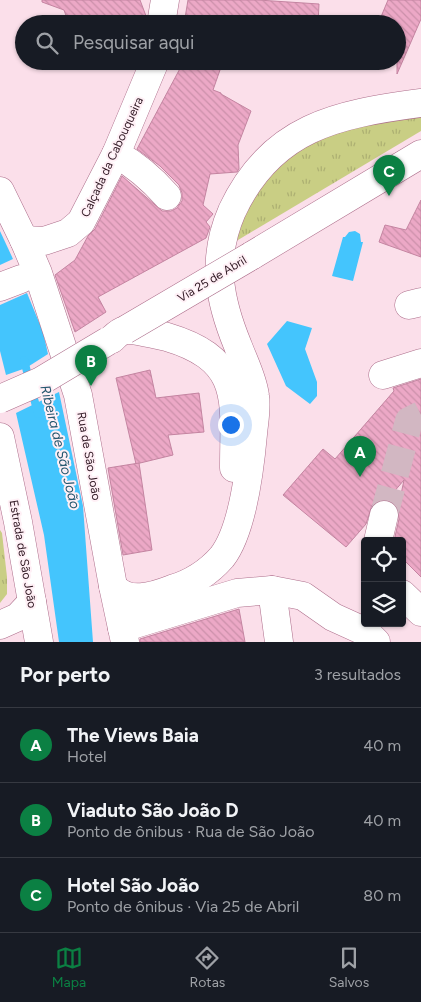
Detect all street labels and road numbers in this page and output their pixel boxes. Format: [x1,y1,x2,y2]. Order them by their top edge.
street label: Calçada da Cabouqueira [78,95,146,219]
street label: Via 25 de Abril [175,253,249,305]
street label: Rua de São João [74,411,104,501]
street label: Estrada de São João [7,499,39,609]

